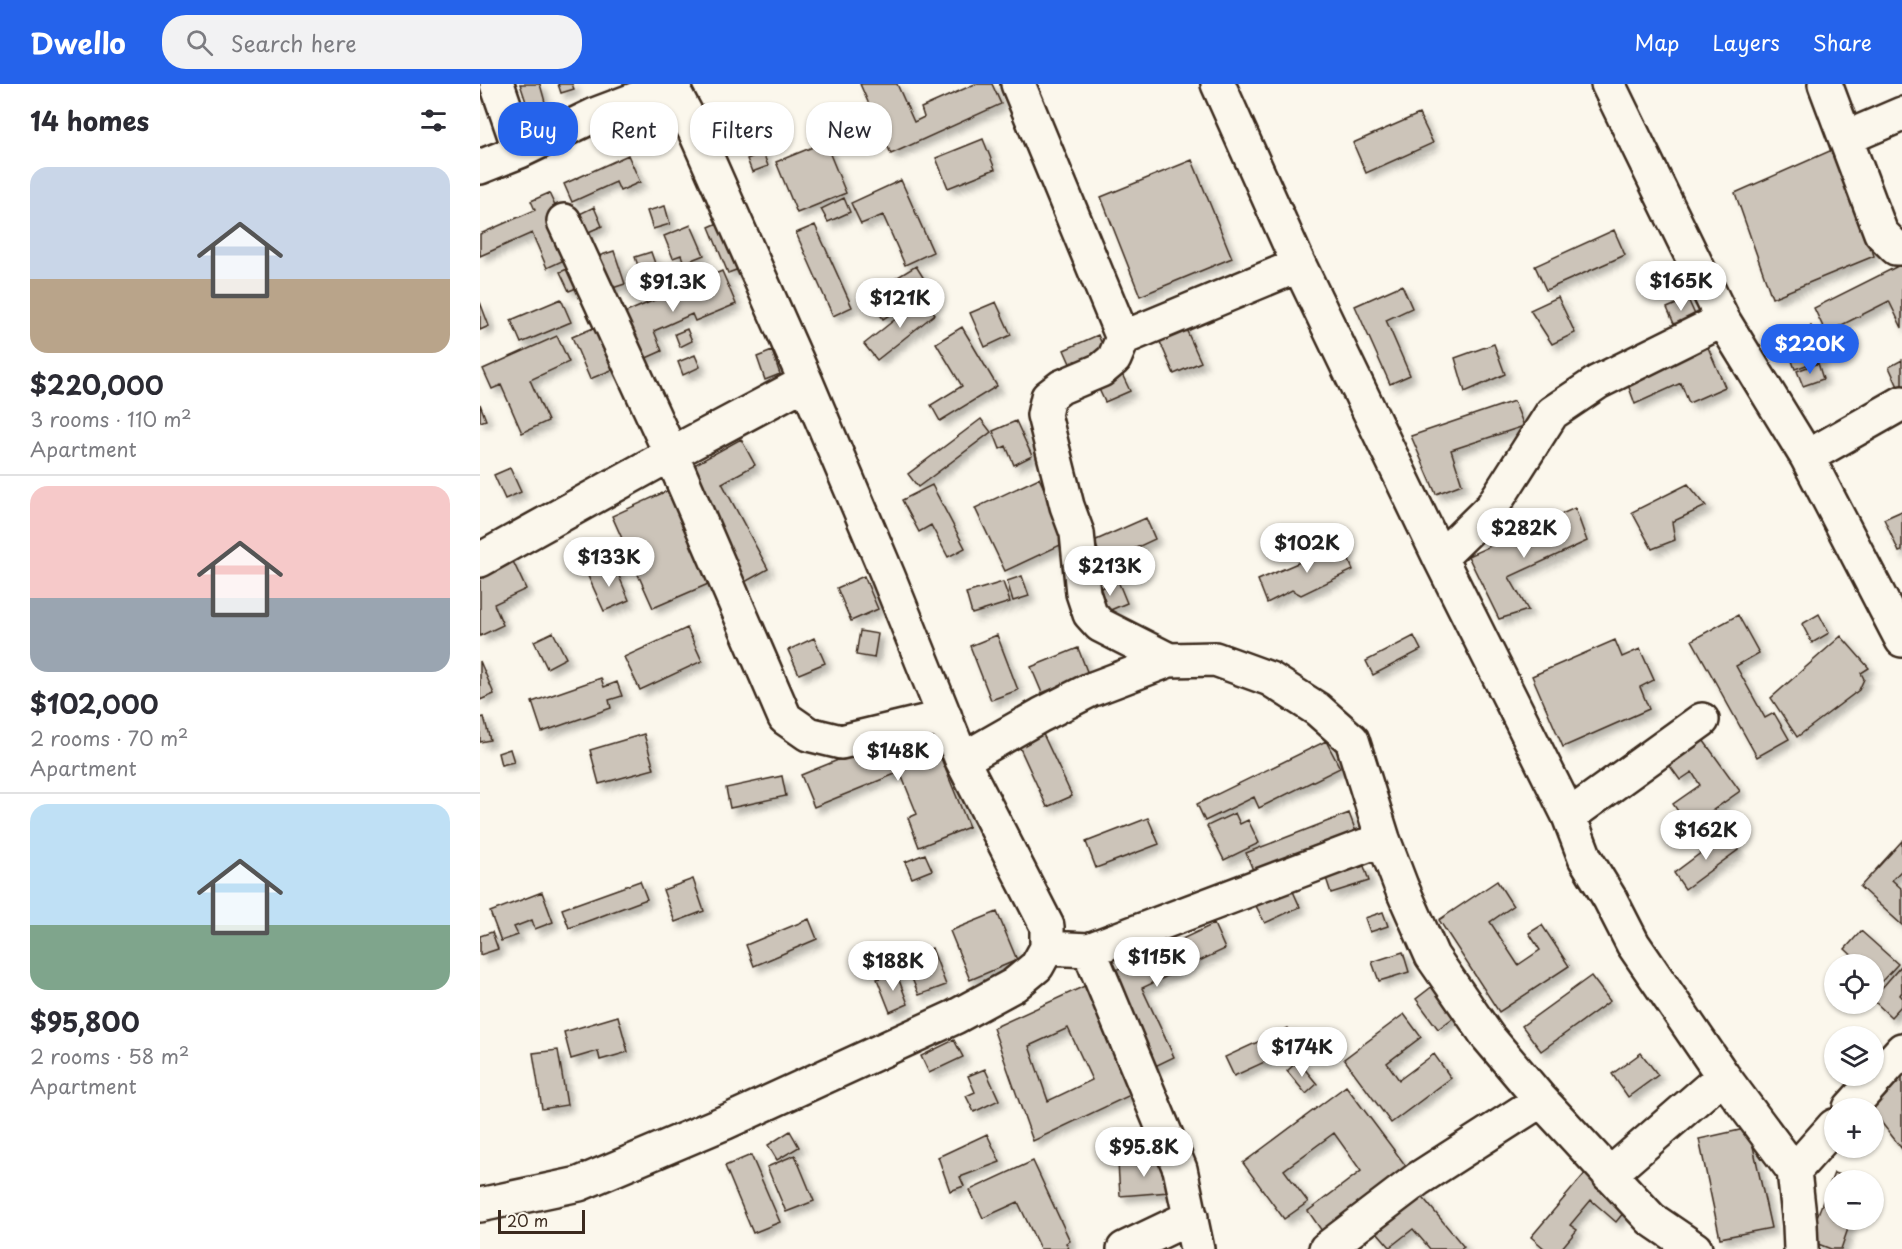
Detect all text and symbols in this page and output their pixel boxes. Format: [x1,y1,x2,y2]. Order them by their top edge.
search box [162,15,582,69]
text: Dwello [30,21,126,64]
icon: search [183,26,216,59]
text: Search here [231,26,357,59]
text: Map [1635,26,1679,58]
text: Layers [1712,26,1780,58]
text: Share [1813,26,1872,58]
text: 14 homes [30,101,149,140]
chip: Buy [498,102,578,156]
chip: Rent [590,102,678,156]
chip: Filters [690,102,794,156]
chip: New [806,102,892,156]
icon: filters [417,104,450,137]
icon: home [186,206,294,314]
pin: $165K [1639,261,1723,312]
pin: $91.3K [624,262,722,313]
text: $165K [1649,265,1713,295]
text: $91.3K [640,266,706,296]
pin: $121K [858,278,942,329]
text: $121K [870,282,930,312]
pin: $220K [1768,324,1852,375]
text: $220K [1775,328,1845,358]
text: $220,000 [30,365,164,404]
text: 3 rooms · 110 m² [30,404,192,434]
text: Apartment [30,434,137,464]
pin: $282K [1482,508,1566,559]
text: $282K [1491,512,1557,542]
pin: $102K [1265,523,1349,574]
icon: home [186,525,294,633]
text: $102K [1274,527,1340,557]
pin: $133K [567,537,651,588]
text: $133K [577,541,641,571]
pin: $213K [1068,546,1152,597]
text: $213K [1078,550,1142,580]
text: $102,000 [30,684,158,723]
text: 2 rooms · 70 m² [30,723,188,753]
pin: $148K [856,731,940,782]
text: $148K [867,735,929,765]
text: Apartment [30,753,137,783]
pin: $162K [1664,810,1748,861]
text: $162K [1674,814,1738,844]
icon: home [186,843,294,951]
pin: $115K [1115,937,1199,988]
pin: $188K [851,941,935,992]
text: $115K [1128,941,1186,971]
text: $188K [862,945,924,975]
map controls [1824,954,1884,1230]
button: locate [1824,954,1884,1014]
text: $95,800 [30,1002,140,1041]
button: layers [1824,1026,1884,1086]
pin: $174K [1260,1027,1344,1078]
text: $174K [1271,1031,1333,1061]
text: 2 rooms · 58 m² [30,1041,189,1071]
text: Apartment [30,1071,137,1101]
button: + [1824,1098,1884,1158]
pin: $95.8K [1095,1127,1193,1178]
text: $95.8K [1109,1131,1179,1161]
button: − [1824,1170,1884,1230]
scale bar [498,1207,585,1234]
text: 20 m [507,1208,548,1232]

